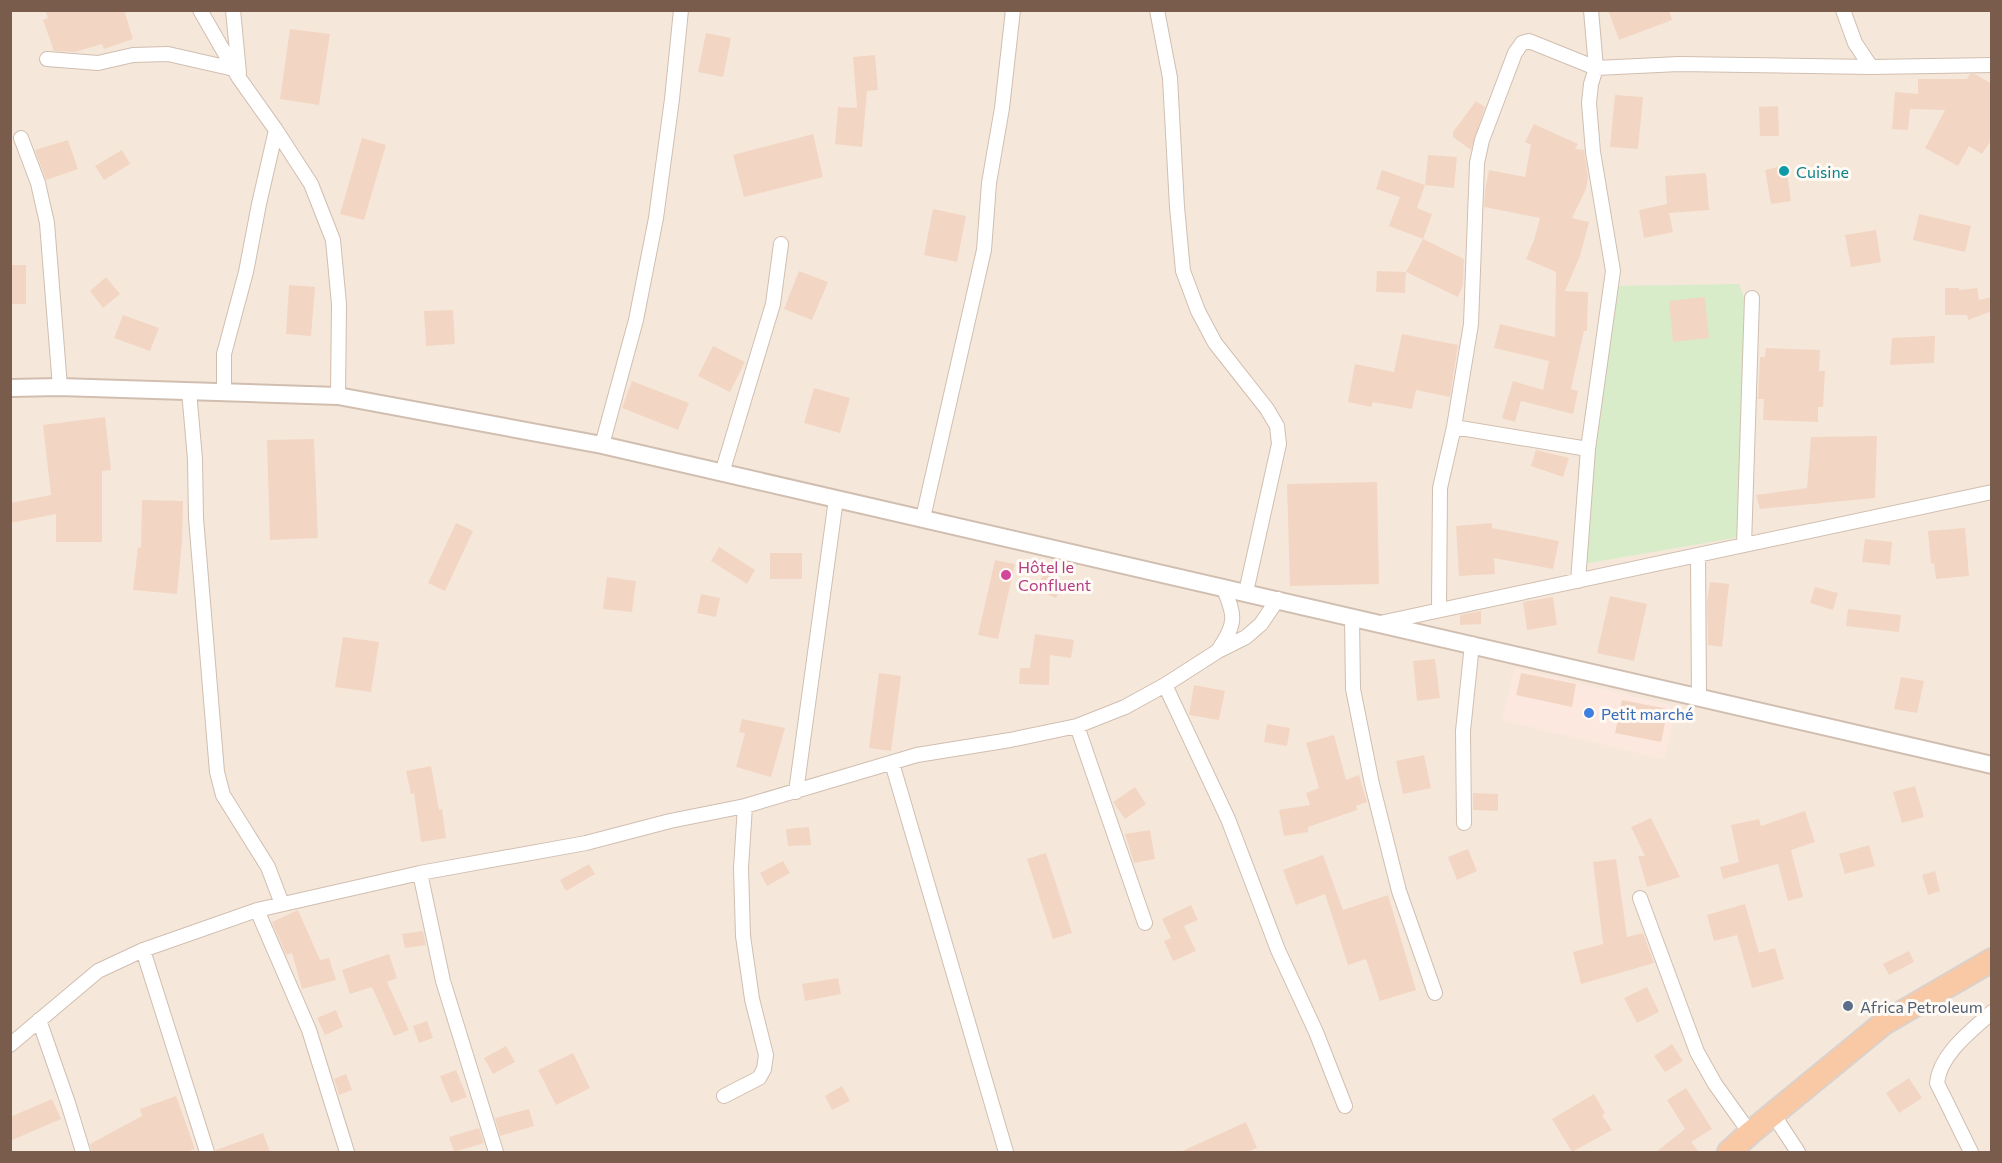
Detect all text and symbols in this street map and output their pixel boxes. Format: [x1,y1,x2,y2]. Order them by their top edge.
place label: Cuisine [1796,162,1849,181]
marker: Cuisine [1777,164,1791,178]
place label: Hôtel le Confluent [1018,557,1092,594]
marker: Hôtel le Confluent [999,568,1013,582]
place label: Petit marché [1601,704,1693,723]
marker: Petit marché [1582,706,1596,720]
place label: Africa Petroleum [1860,997,1983,1016]
marker: Africa Petroleum [1841,999,1855,1013]

